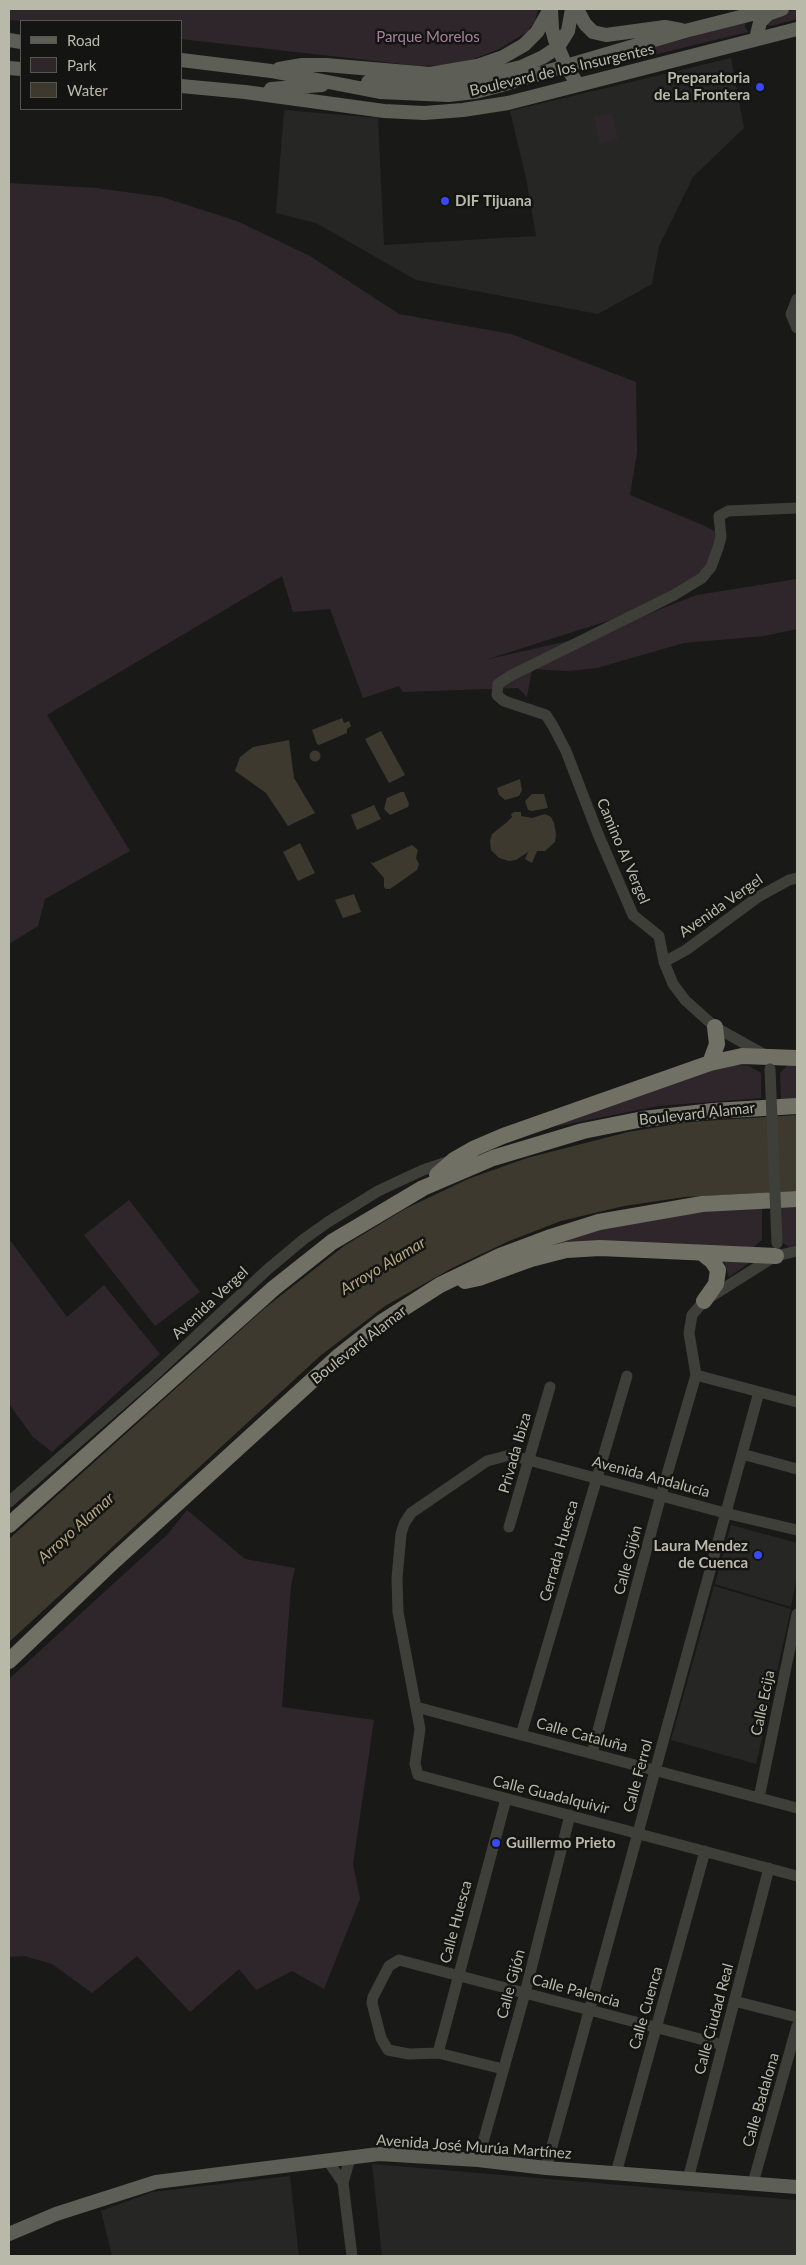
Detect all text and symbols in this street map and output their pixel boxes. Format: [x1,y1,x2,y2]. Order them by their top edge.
legend [20,20,182,110]
park label: Parque Morelos [376,28,480,46]
text: Road [67,31,100,49]
street label: Boulevard de los Insurgentes [468,40,656,100]
text: Park [67,56,96,74]
place label: Preparatoria de La Frontera [654,69,750,104]
text: Water [67,81,108,99]
marker: Preparatoria de La Frontera [754,81,766,93]
place label: DIF Tijuana [455,192,532,210]
marker: DIF Tijuana [439,195,451,207]
street label: Camino Al Vergel [593,795,653,907]
street label: Avenida Vergel [676,871,766,941]
street label: Boulevard Alamar [638,1099,756,1129]
water label: Arroyo Alamar [337,1233,429,1299]
street label: Avenida Vergel [168,1263,252,1343]
street label: Boulevard Alamar [308,1302,410,1388]
street label: Privada Ibiza [495,1411,535,1495]
street label: Avenida Andalucía [590,1453,712,1501]
water label: Arroyo Alamar [34,1489,118,1567]
street label: Cerrada Huesca [536,1498,582,1604]
street label: Calle Gijón [610,1523,646,1597]
place label: Laura Mendez de Cuenca [654,1537,748,1572]
marker: Laura Mendez de Cuenca [752,1549,764,1561]
street label: Calle Ecija [747,1669,779,1737]
street label: Calle Cataluña [534,1714,630,1756]
street label: Calle Ferrol [620,1738,656,1814]
street label: Calle Guadalquivir [491,1772,611,1818]
place label: Guillermo Prieto [506,1834,616,1852]
marker: Guillermo Prieto [490,1837,502,1849]
street label: Calle Huesca [436,1879,476,1965]
street label: Calle Gijón [493,1947,529,2021]
street label: Calle Ciudad Real [691,1962,737,2076]
street label: Calle Cuenca [626,1964,666,2052]
street label: Calle Palencia [530,1971,622,2011]
street label: Calle Badalona [739,2051,783,2149]
street label: Avenida José Murúa Martínez [376,2131,572,2163]

